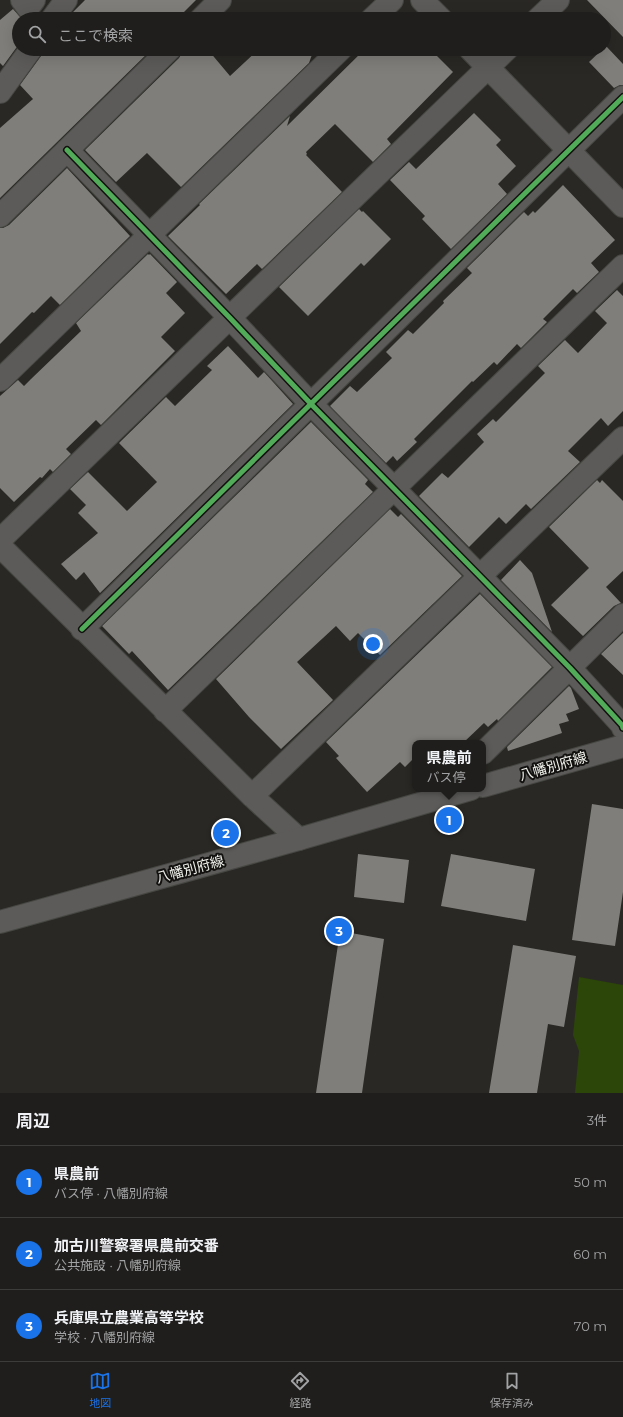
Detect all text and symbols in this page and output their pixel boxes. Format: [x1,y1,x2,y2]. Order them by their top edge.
search box [12,12,611,56]
icon: search [26,23,48,45]
text: ここで検索 [58,26,133,45]
your location [363,634,383,654]
popup [412,740,486,792]
text: 県農前 [426,748,472,767]
street label: 八幡別府線 [517,748,589,784]
text: バス停 [426,769,466,785]
pin: 1 [436,805,462,835]
pin: 2 [213,818,239,848]
street label: 八幡別府線 [154,851,226,887]
pin: 3 [326,916,352,946]
text: 周辺 [16,1111,50,1131]
text: 3件 [587,1112,607,1128]
text: 県農前 [54,1164,99,1183]
text: 1 [26,1174,32,1190]
text: 50 m [574,1174,607,1190]
text: バス停 · 八幡別府線 [54,1185,168,1201]
text: 加古川警察署県農前交番 [54,1236,219,1255]
text: 2 [25,1246,33,1262]
text: 60 m [573,1246,607,1262]
text: 公共施設 · 八幡別府線 [54,1257,181,1273]
text: 兵庫県立農業高等学校 [54,1308,204,1327]
text: 3 [25,1318,33,1334]
text: 70 m [574,1318,607,1334]
text: 学校 · 八幡別府線 [54,1329,155,1345]
tab: 地図 [89,1370,111,1410]
tab: 経路 [289,1370,311,1410]
tab: 保存済み [490,1370,534,1410]

